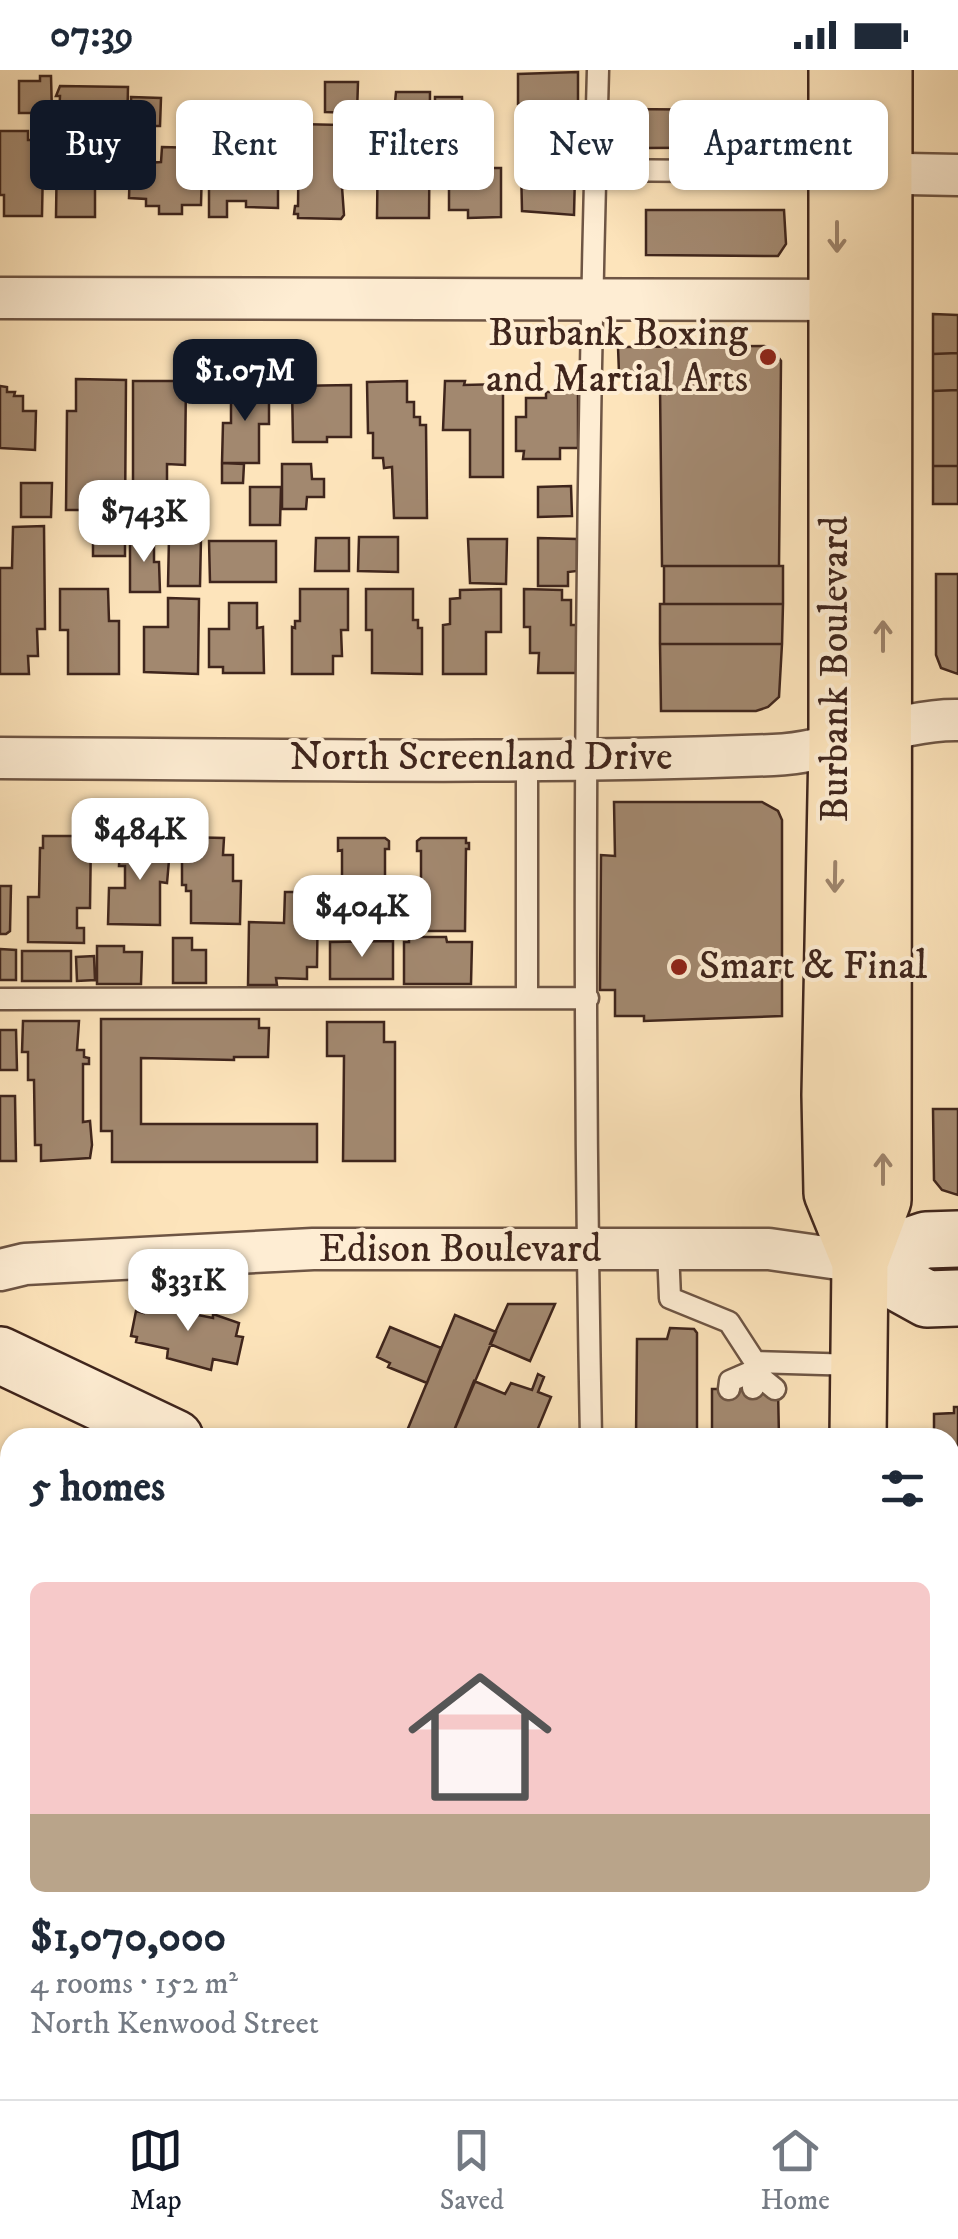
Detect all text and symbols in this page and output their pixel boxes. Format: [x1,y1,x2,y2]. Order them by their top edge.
text: 07:39 [50,11,134,59]
chip: Buy [30,100,156,190]
chip: Rent [176,100,313,190]
chip: Filters [333,100,494,190]
chip: New [514,100,649,190]
chip: Apartment [669,100,888,190]
one-way arrow [828,220,846,253]
place label: Burbank Boxing and Martial Arts [486,309,749,405]
pin: $1.07M [164,339,326,424]
marker: Burbank Boxing and Martial Arts [757,346,779,368]
text: $1.07M [195,351,295,391]
pin: $743K [74,480,214,565]
text: $743K [101,492,187,532]
street label: Burbank Boulevard [811,516,861,822]
one-way arrow [874,620,892,652]
street label: North Screenland Drive [289,733,673,783]
pin: $484K [70,798,210,883]
text: $484K [94,810,186,850]
one-way arrow [825,861,844,893]
pin: $404K [292,875,432,960]
text: $404K [315,887,409,927]
place label: Smart & Final [699,942,927,992]
marker: Smart & Final [668,956,690,978]
one-way arrow [874,1153,892,1186]
street label: Edison Boulevard [319,1225,601,1275]
pin: $331K [118,1249,258,1334]
text: $331K [150,1261,226,1301]
icon: filters [875,1461,930,1516]
text: 5 homes [30,1462,165,1514]
icon: home [390,1647,570,1827]
text: $1,070,000 [30,1912,226,1964]
text: 4 rooms · 152 m² [30,1964,238,2004]
text: North Kenwood Street [30,2004,319,2044]
tab: Map [128,2123,183,2218]
tab: Saved [440,2123,504,2218]
tab: Home [761,2123,830,2218]

